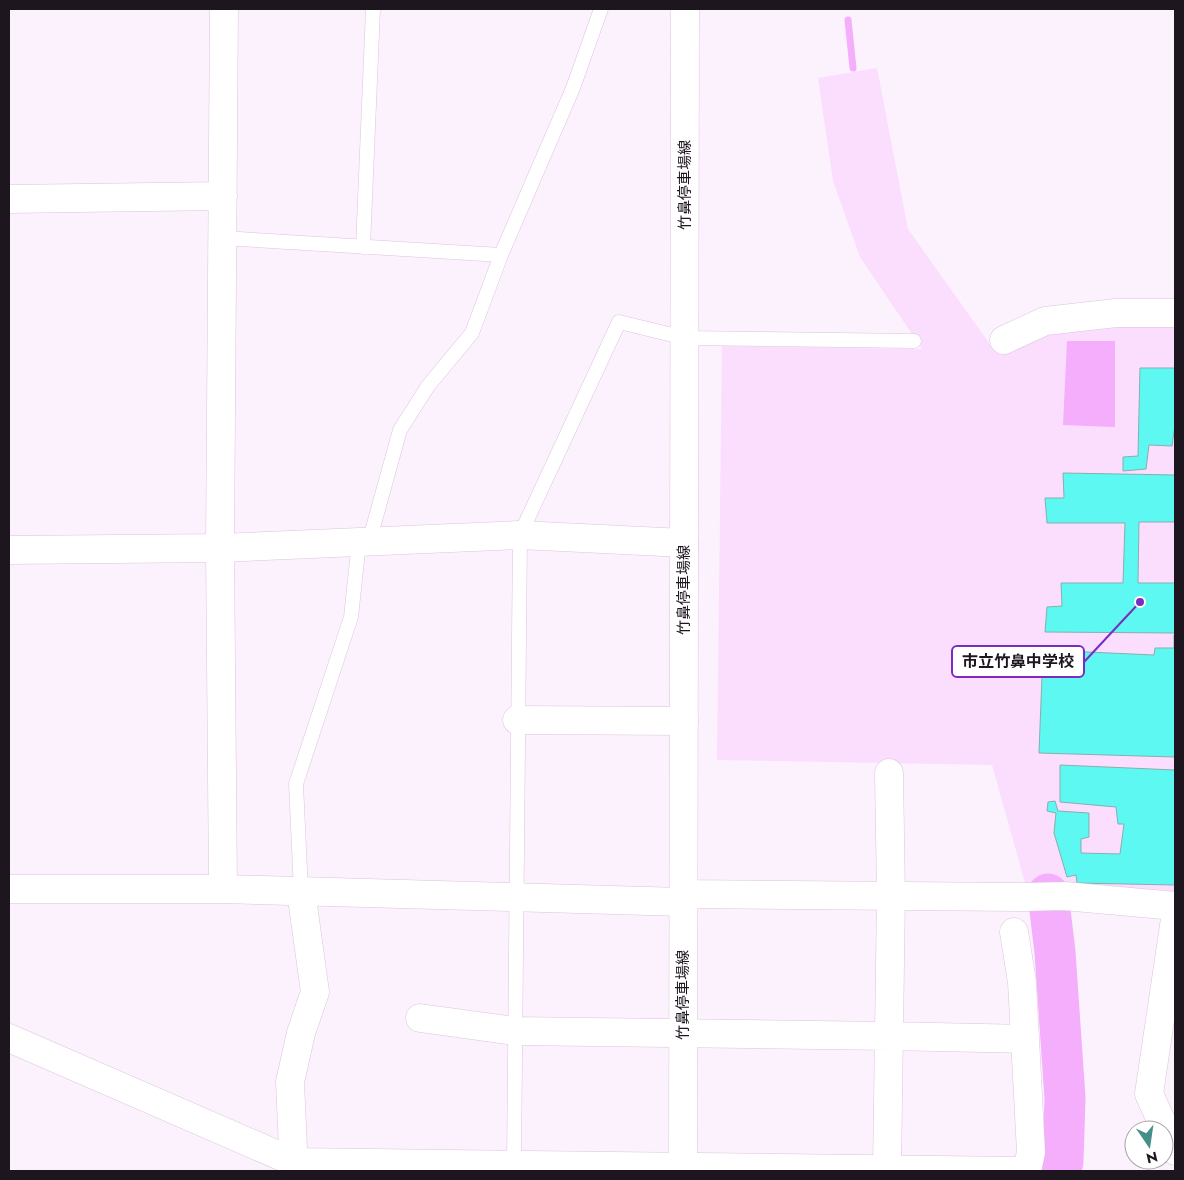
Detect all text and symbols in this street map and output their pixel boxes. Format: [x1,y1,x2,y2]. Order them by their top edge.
street label: 竹鼻停車場線 [674,140,696,230]
street label: 竹鼻停車場線 [673,545,695,635]
callout: 市立竹鼻中学校 [952,646,1084,677]
text: 市立竹鼻中学校 [962,650,1074,673]
street label: 竹鼻停車場線 [672,950,694,1040]
north arrow [1124,1120,1174,1170]
text: N [1144,1147,1160,1169]

